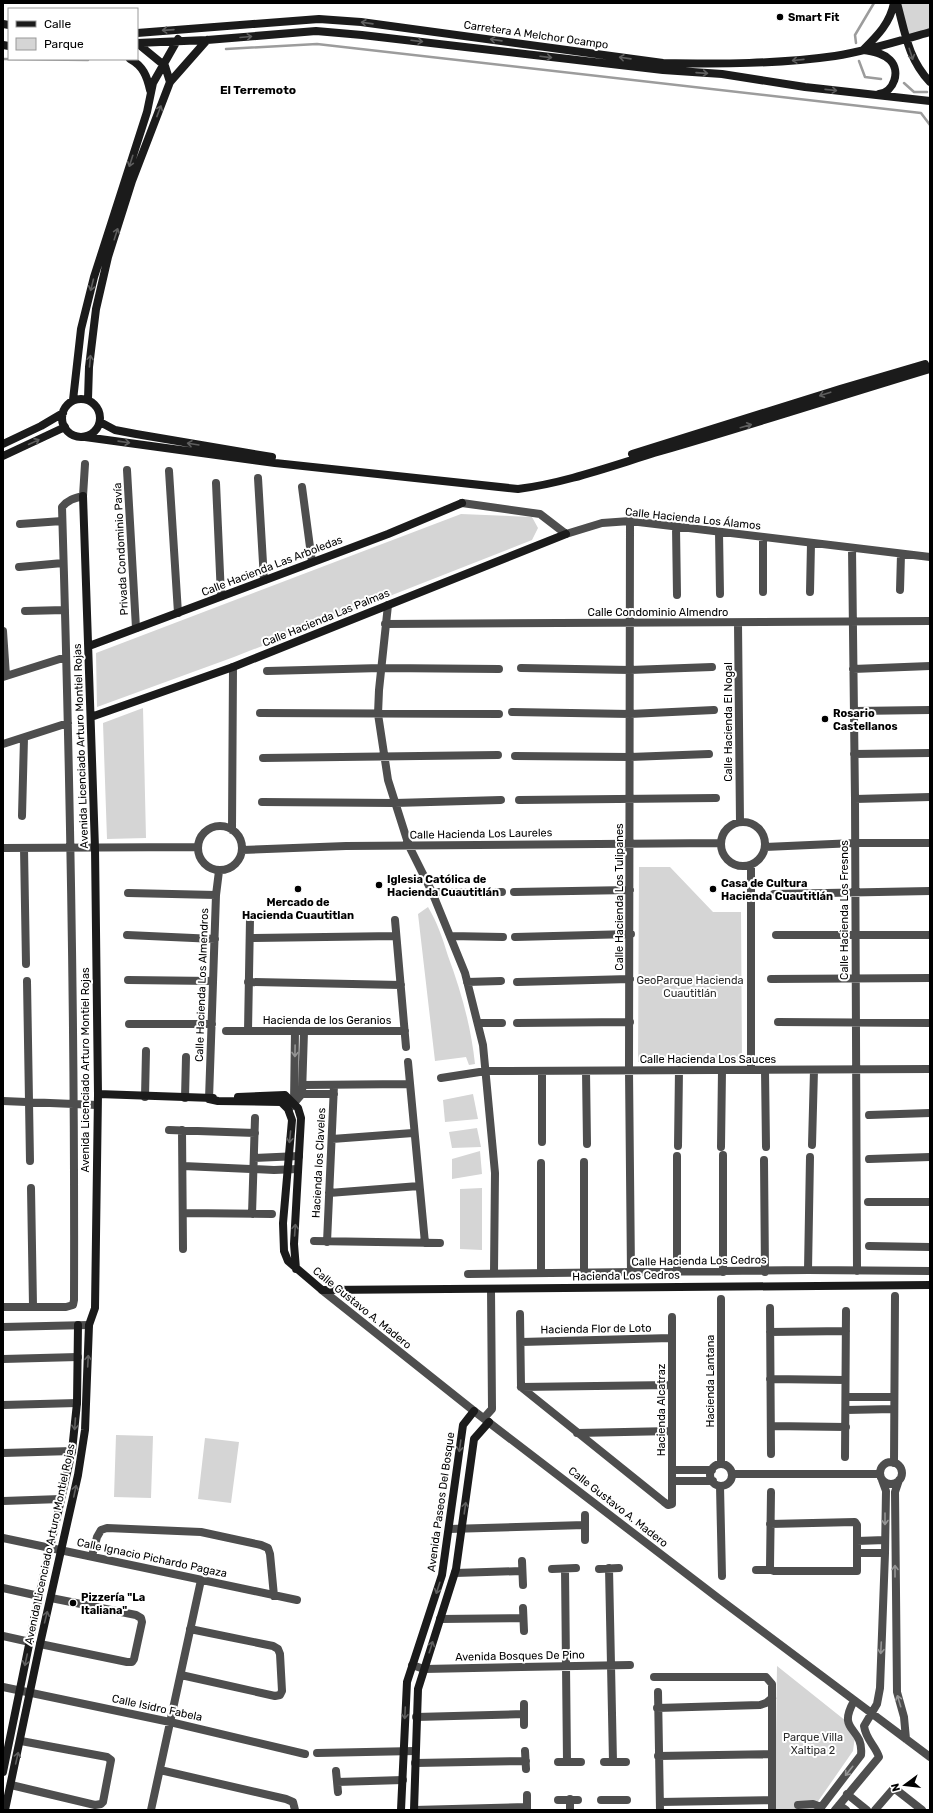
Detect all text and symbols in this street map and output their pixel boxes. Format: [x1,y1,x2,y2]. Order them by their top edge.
legend [8,8,138,60]
place label: Smart Fit [788,11,839,24]
marker: Smart Fit [775,12,785,22]
text: Calle [44,17,71,31]
street label: Carretera A Melchor Ocampo [463,18,609,52]
one-way arrow [361,19,374,27]
one-way arrow [162,27,175,34]
one-way arrow [239,34,252,41]
one-way arrow [490,36,503,44]
text: Parque [44,37,84,51]
one-way arrow [410,38,423,45]
one-way arrow [908,48,916,60]
one-way arrow [539,53,552,60]
one-way arrow [619,54,632,62]
one-way arrow [791,56,804,64]
one-way arrow [695,69,708,76]
district label: El Terremoto [220,83,296,97]
one-way arrow [824,86,837,94]
one-way arrow [155,106,163,118]
one-way arrow [126,154,134,166]
one-way arrow [113,227,120,240]
one-way arrow [88,278,95,291]
one-way arrow [86,354,93,367]
one-way arrow [820,390,832,398]
one-way arrow [739,422,752,429]
one-way arrow [28,438,40,445]
one-way arrow [117,438,130,446]
one-way arrow [187,439,200,447]
street label: Privada Condominio Pavía [111,482,131,616]
street label: Calle Hacienda Los Álamos [624,505,762,533]
street label: Calle Hacienda Las Arboledas [200,533,345,599]
street label: Calle Hacienda Las Palmas [260,586,392,650]
street label: Calle Condominio Almendro [588,606,728,619]
street label: Avenida Licenciado Arturo Montiel Rojas [71,643,91,849]
street label: Calle Hacienda El Nogal [722,662,735,782]
place label: Rosario Castellanos [833,707,898,733]
marker: Rosario Castellanos [820,714,830,724]
street label: Calle Hacienda Los Tulipanes [613,823,626,971]
street label: Calle Hacienda Los Laureles [410,826,553,842]
street label: Calle Hacienda Los Fresnos [838,840,851,980]
place label: Iglesia Católica de Hacienda Cuautitlán [387,873,499,899]
place label: Casa de Cultura Hacienda Cuautitlán [721,877,833,903]
marker: Iglesia Católica de Hacienda Cuautitlán [374,880,384,890]
marker: Mercado de Hacienda Cuautitlan [293,884,303,894]
marker: Casa de Cultura Hacienda Cuautitlán [708,884,718,894]
place label: Mercado de Hacienda Cuautitlan [242,896,354,922]
street label: Calle Hacienda Los Almendros [193,907,211,1062]
street label: Avenida Licenciado Arturo Montiel Rojas [79,967,92,1173]
park label: GeoParque Hacienda Cuautitlán [636,974,744,1000]
street label: Hacienda de los Geranios [263,1014,392,1027]
one-way arrow [291,1044,299,1057]
street label: Calle Hacienda Los Sauces [640,1053,777,1066]
street label: Hacienda los Claveles [310,1107,328,1219]
one-way arrow [287,1130,294,1143]
one-way arrow [291,1224,298,1237]
street label: Calle Hacienda Los Cedros [631,1253,767,1269]
street label: Calle Gustavo A. Madero [310,1264,414,1352]
street label: Hacienda Los Cedros [572,1269,680,1283]
street label: Hacienda Flor de Loto [540,1322,652,1336]
street label: Hacienda Lantana [704,1335,717,1427]
one-way arrow [84,1355,91,1368]
street label: Hacienda Alcatraz [655,1363,668,1456]
one-way arrow [72,1417,79,1430]
street label: Avenida Paseos Del Bosque [425,1431,457,1573]
one-way arrow [456,1440,464,1453]
street label: Avenida Licenciado Arturo Montiel Rojas [22,1442,78,1646]
street label: Calle Gustavo A. Madero [566,1464,670,1550]
one-way arrow [71,1484,79,1497]
one-way arrow [461,1502,468,1515]
one-way arrow [881,1512,889,1525]
street label: Calle Ignacio Pichardo Pagaza [76,1536,228,1580]
one-way arrow [891,1565,899,1578]
one-way arrow [433,1582,441,1594]
place label: Pizzería "La Italiana" [81,1591,145,1617]
marker: Pizzería "La Italiana" [68,1598,78,1608]
one-way arrow [43,1611,51,1624]
one-way arrow [428,1641,435,1654]
one-way arrow [878,1641,885,1654]
street label: Avenida Bosques De Pino [455,1648,585,1664]
one-way arrow [21,1654,29,1667]
street label: Calle Isidro Fabela [111,1692,203,1724]
one-way arrow [895,1695,902,1708]
one-way arrow [402,1706,409,1719]
park label: Parque Villa Xaltipa 2 [783,1731,843,1757]
one-way arrow [13,1752,21,1765]
one-way arrow [844,1765,853,1776]
north arrow [885,1765,925,1805]
text: N [888,1782,903,1793]

